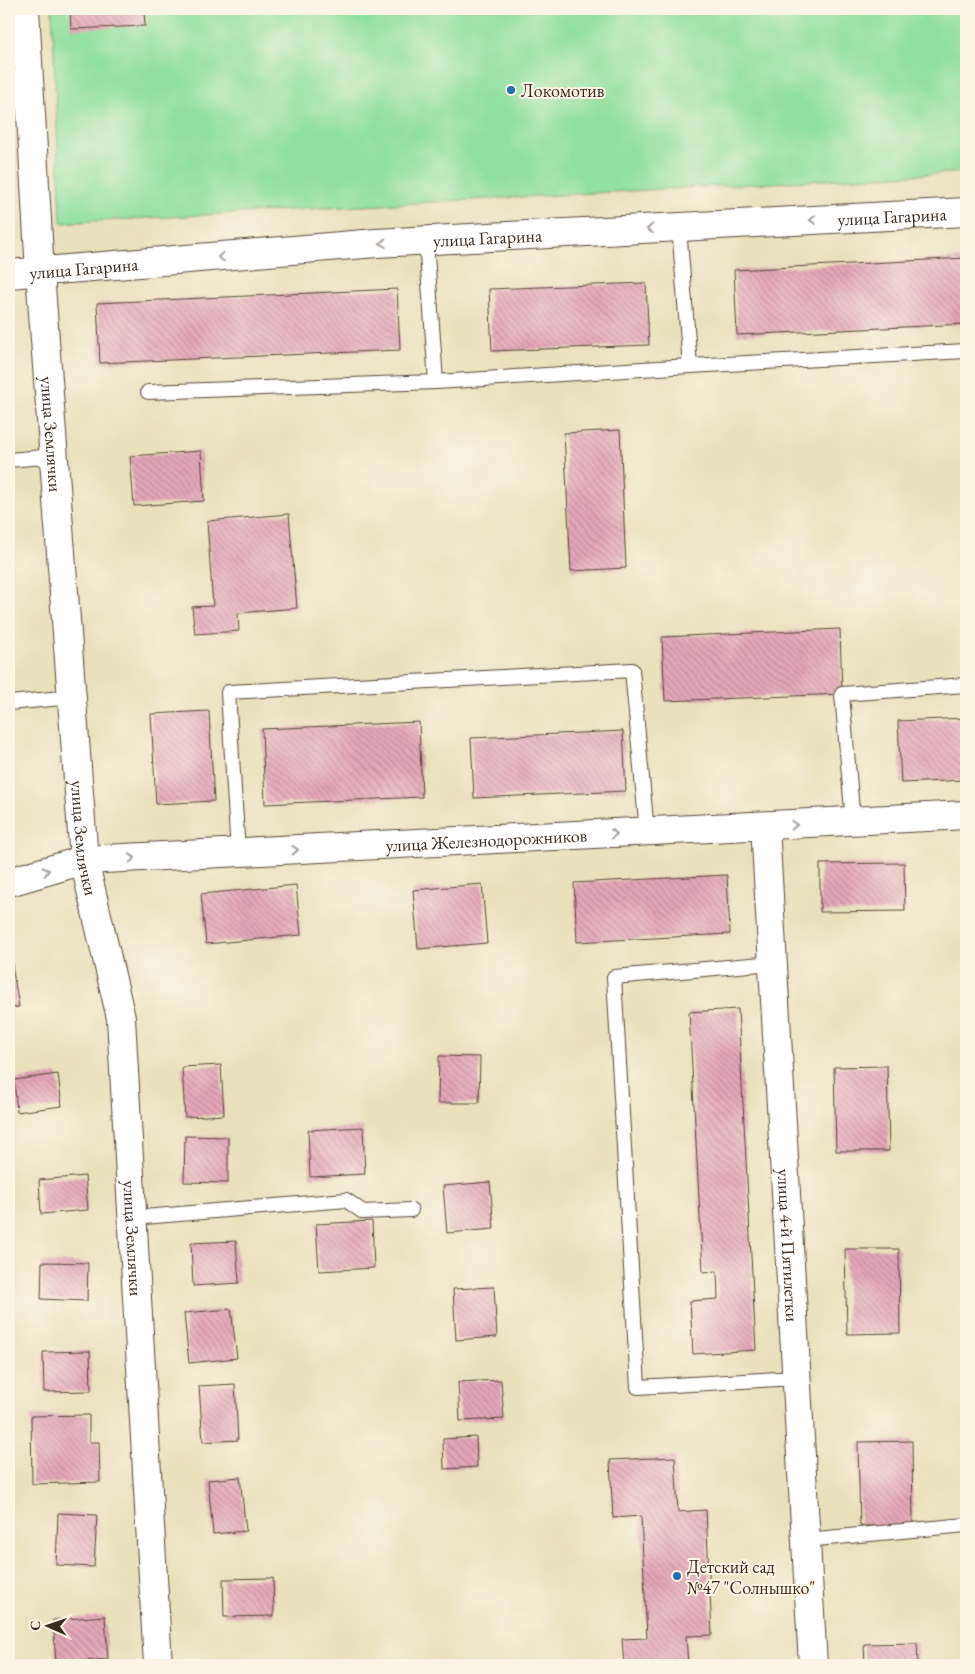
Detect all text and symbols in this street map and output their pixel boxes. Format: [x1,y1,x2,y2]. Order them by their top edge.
place label: Локомотив [521,79,605,102]
marker: Локомотив [505,84,517,96]
street label: улица Гагарина [837,201,948,230]
one-way arrow [808,215,816,226]
street label: улица Гагарина [432,223,543,251]
one-way arrow [646,223,654,234]
one-way arrow [379,237,387,248]
one-way arrow [217,251,225,262]
street label: улица Гагарина [28,252,140,284]
street label: улица Землячки [36,375,68,493]
street label: улица Землячки [67,779,104,898]
one-way arrow [790,819,798,830]
street label: улица Железнодорожников [385,823,588,856]
one-way arrow [611,828,619,839]
one-way arrow [291,844,299,855]
one-way arrow [129,852,137,863]
one-way arrow [42,867,50,877]
street label: улица 4-й Пятилетки [773,1168,805,1323]
street label: улица Землячки [119,1180,148,1297]
place label: Детский сад №47 "Солнышко" [687,1555,815,1599]
marker: Детский сад №47 "Солнышко" [671,1570,683,1582]
north arrow [22,1602,72,1652]
text: С [26,1620,44,1631]

